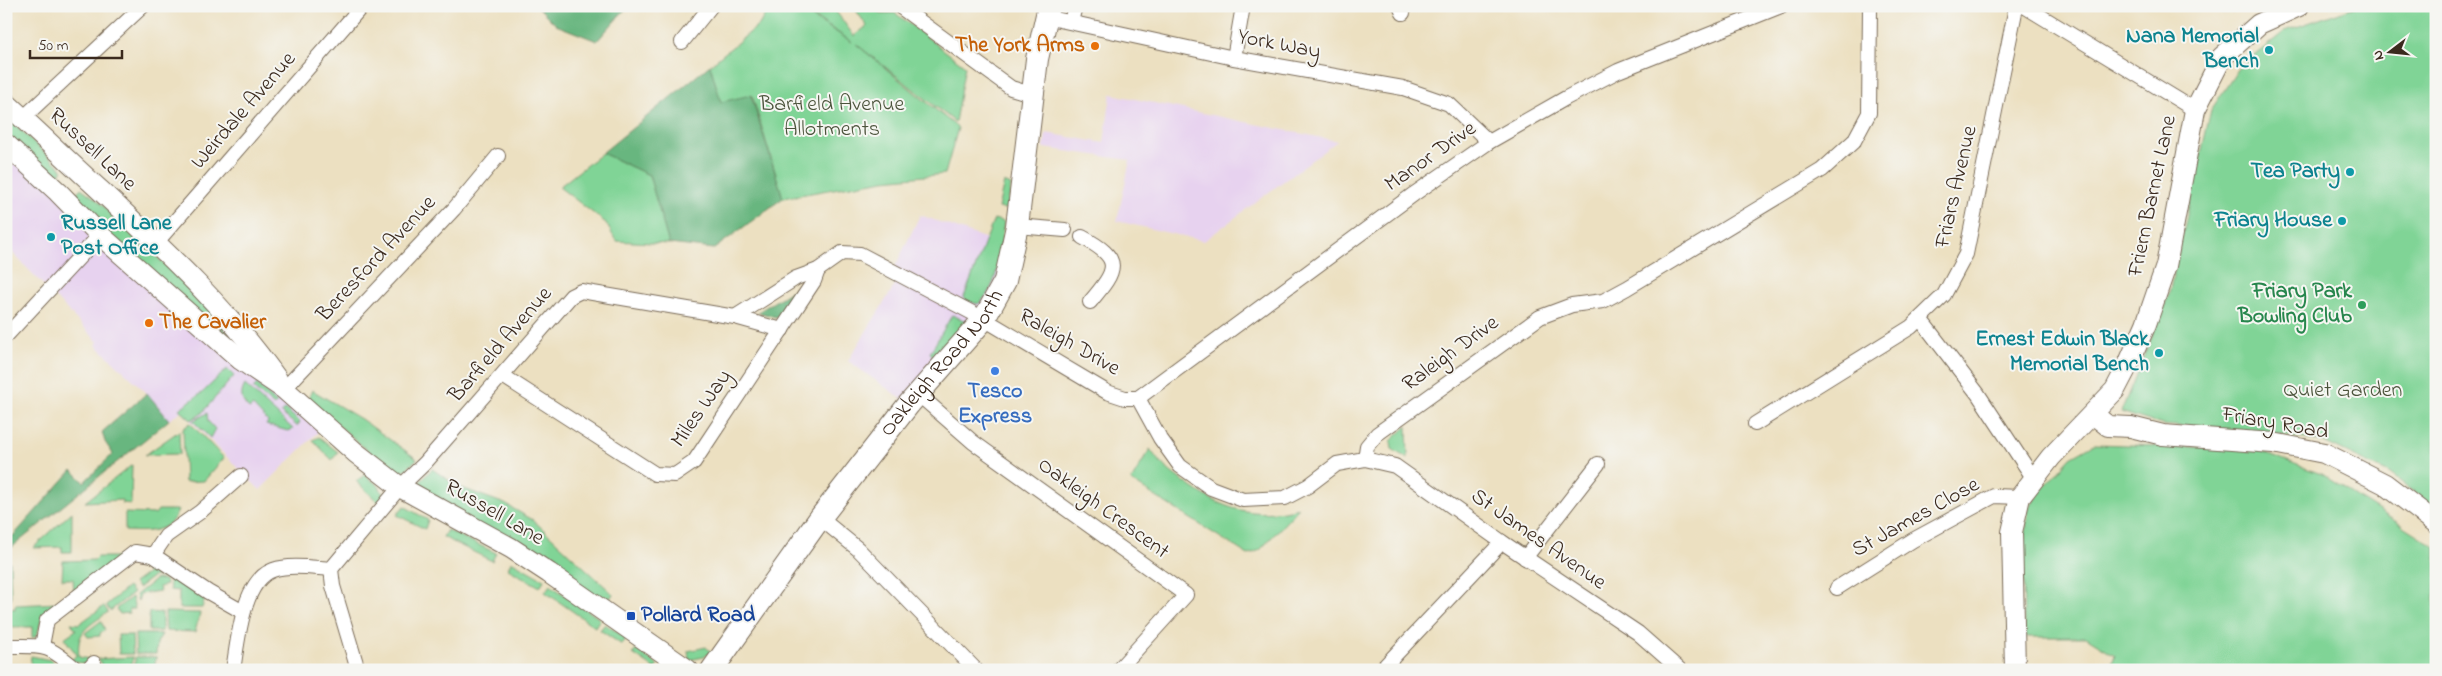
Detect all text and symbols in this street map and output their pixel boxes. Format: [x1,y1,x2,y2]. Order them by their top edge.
street label: York Way [1235,21,1323,70]
place label: Nana Memorial Bench [2126,21,2259,78]
scale bar [30,28,122,60]
north arrow [2364,28,2414,78]
place label: The York Arms [955,30,1085,62]
text: 50 m [38,35,69,57]
marker: The York Arms [1089,40,1101,52]
marker: Nana Memorial Bench [2263,44,2275,56]
street label: Weirdale Avenue [184,45,304,177]
text: N [2368,48,2390,63]
park label: Barfield Avenue Allotments [759,89,905,146]
street label: Russell Lane [41,101,143,199]
street label: Friern Barnet Lane [2120,112,2186,281]
street label: Manor Drive [1378,113,1484,200]
street label: Friars Avenue [1927,123,1987,252]
place label: Tea Party [2250,156,2340,189]
marker: Tea Party [2344,166,2356,178]
street label: Beresford Avenue [309,188,444,330]
place label: Friary House [2213,205,2333,238]
place label: Russell Lane Post Office [61,208,173,265]
marker: Friary House [2336,215,2348,227]
marker: Russell Lane Post Office [45,231,57,243]
place label: Friary Park Bowling Club [2237,276,2353,334]
street label: Barfield Avenue [441,280,561,411]
street label: Oakleigh Road North [873,284,1013,444]
marker: Friary Park Bowling Club [2356,299,2368,311]
street label: Raleigh Drive [1012,301,1126,386]
place label: The Cavalier [159,307,267,339]
street label: Raleigh Drive [1396,308,1507,401]
marker: The Cavalier [143,317,155,329]
place label: Ernest Edwin Black Memorial Bench [1975,324,2150,381]
marker: Ernest Edwin Black Memorial Bench [2153,347,2165,359]
street label: Miles Way [663,363,741,455]
marker: Tesco Express [989,365,1001,377]
park label: Quiet Garden [2284,375,2402,407]
place label: Tesco Express [958,376,1032,433]
street label: Friary Road [2218,399,2331,450]
street label: Oakleigh Crescent [1030,450,1176,569]
street label: St James Close [1846,470,1986,566]
street label: Russell Lane [438,472,550,555]
street label: St James Avenue [1464,481,1612,599]
place label: Pollard Road [641,600,756,632]
marker: Pollard Road [625,610,637,622]

